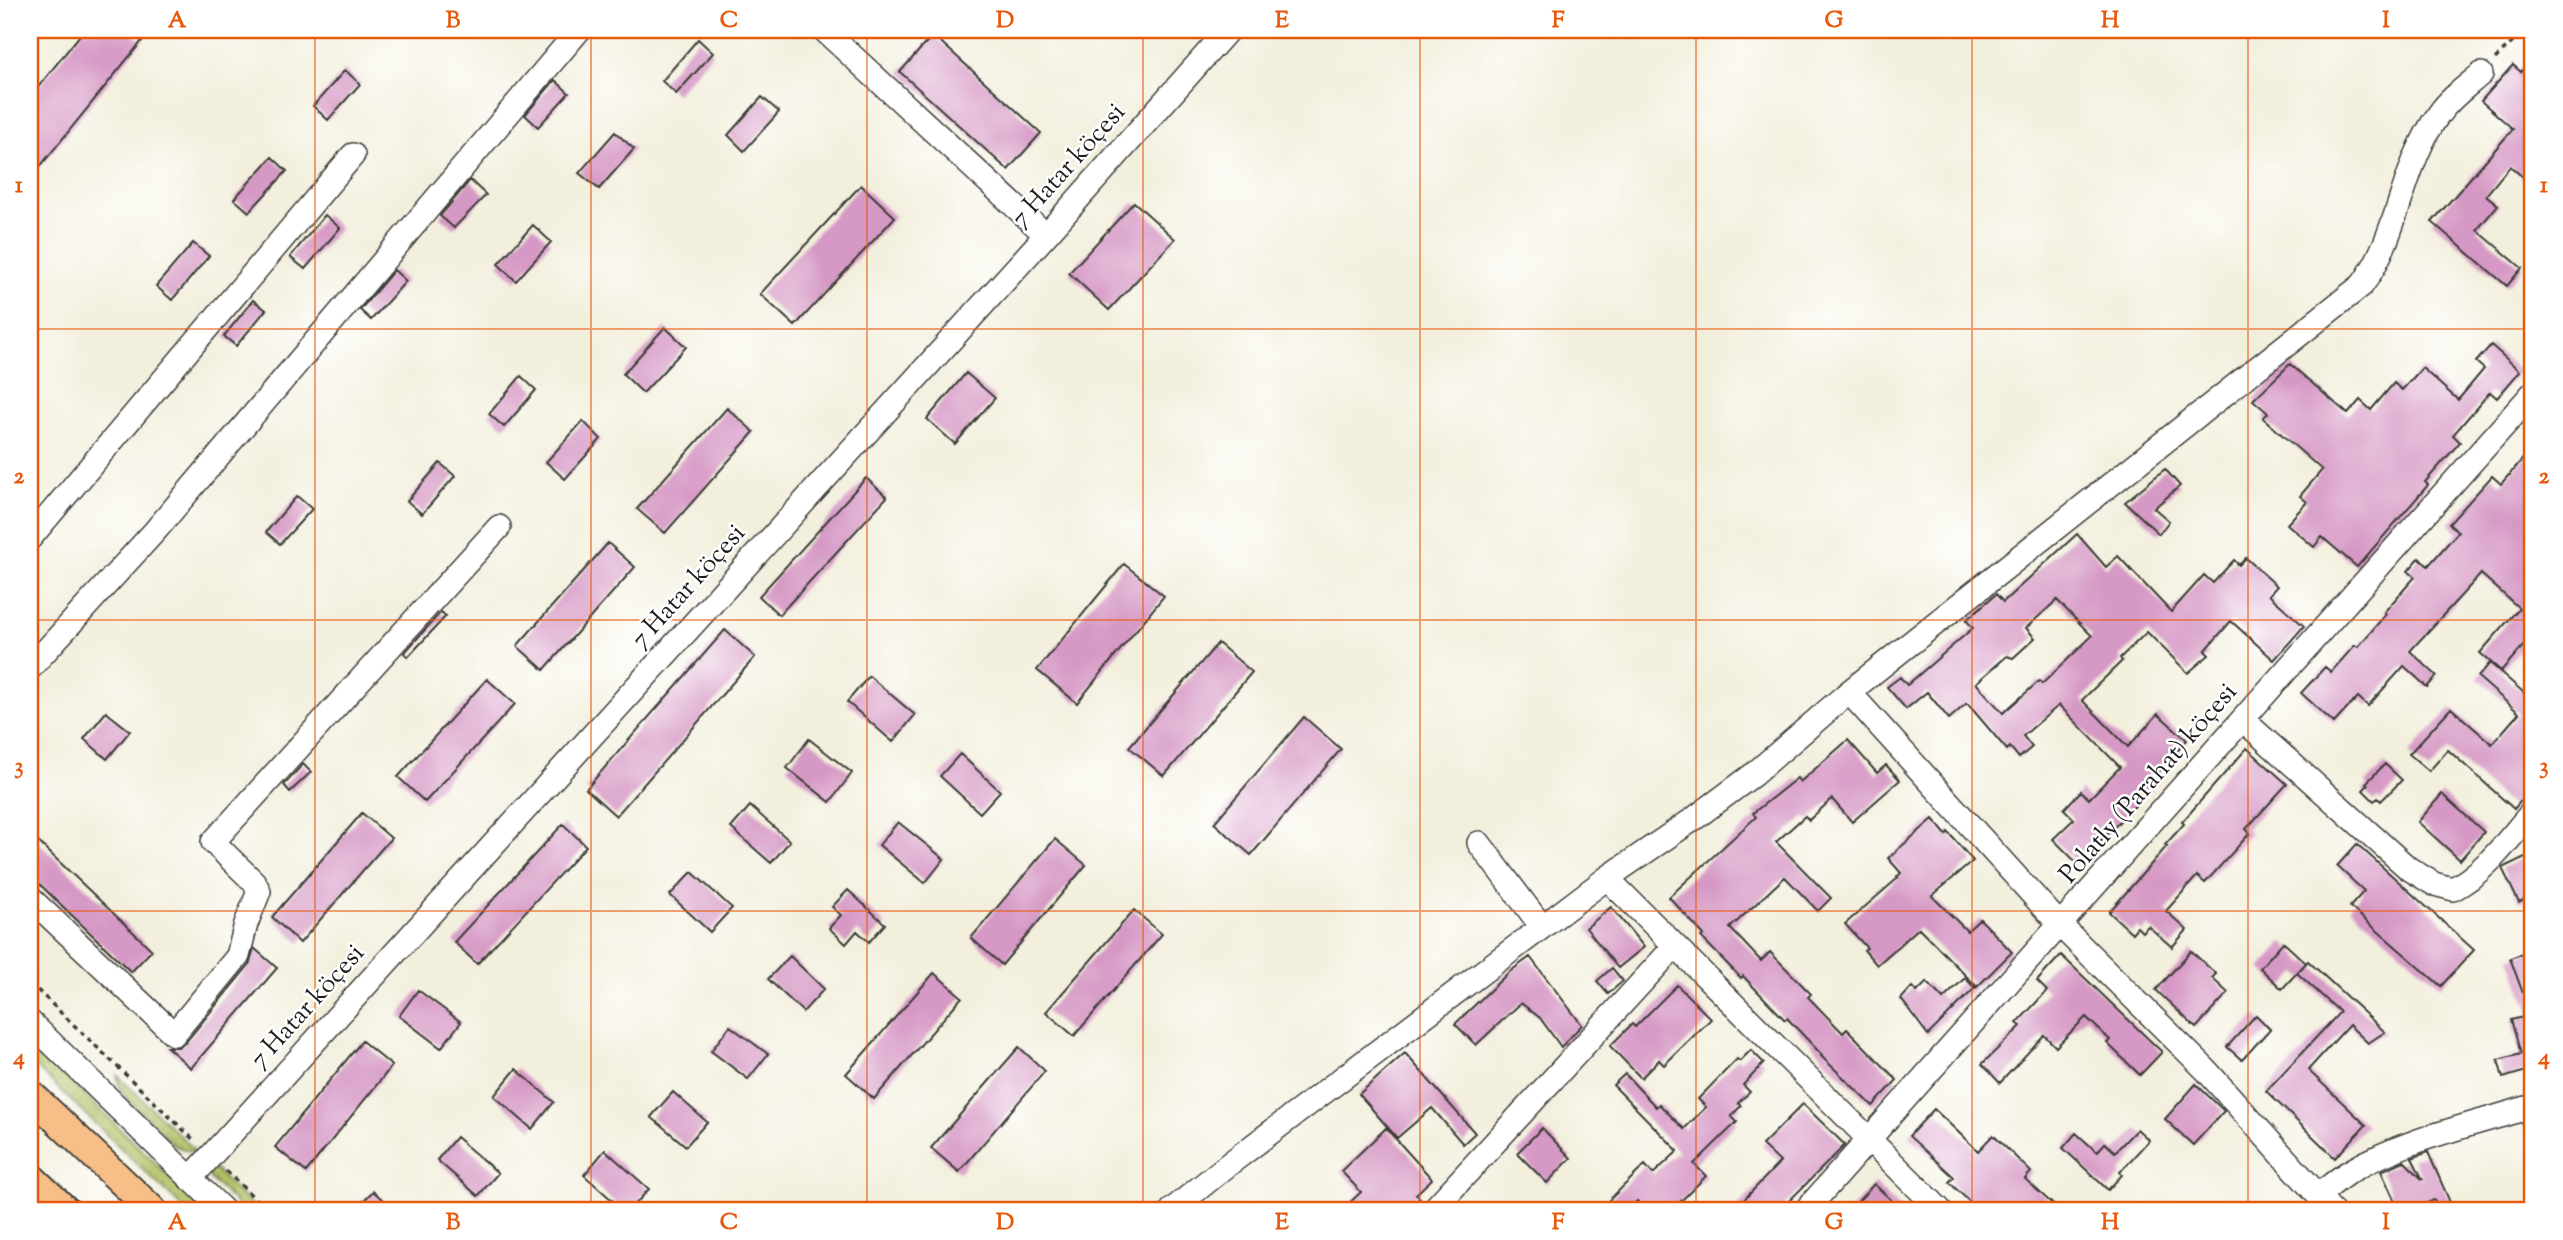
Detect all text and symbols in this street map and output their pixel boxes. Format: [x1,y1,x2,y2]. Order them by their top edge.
text: A [168,5,187,38]
text: B [446,5,461,38]
text: C [720,5,738,38]
text: D [996,5,1014,38]
text: E [1275,5,1289,38]
text: F [1552,5,1565,38]
text: G [1825,5,1844,38]
text: H [2101,5,2120,38]
text: I [2382,5,2390,38]
street label: 7 Hatar köçesi [1003,96,1135,236]
text: 1 [15,170,23,203]
text: 1 [2540,170,2548,203]
text: 2 [14,461,25,494]
text: 2 [2539,461,2550,494]
street label: 7 Hatar köçesi [623,517,755,657]
street label: Polatly (Parahat) köçesi [2051,676,2247,892]
text: 3 [14,751,24,784]
text: 3 [2539,751,2549,784]
street label: 7 Hatar köçesi [242,937,374,1077]
text: 4 [12,1042,25,1075]
text: 4 [2537,1042,2550,1075]
text: A [168,1207,187,1240]
text: B [446,1207,461,1240]
text: C [720,1207,738,1240]
text: D [996,1207,1014,1240]
text: E [1275,1207,1289,1240]
text: F [1552,1207,1565,1240]
text: G [1825,1207,1844,1240]
text: H [2101,1207,2120,1240]
text: I [2382,1207,2390,1240]

